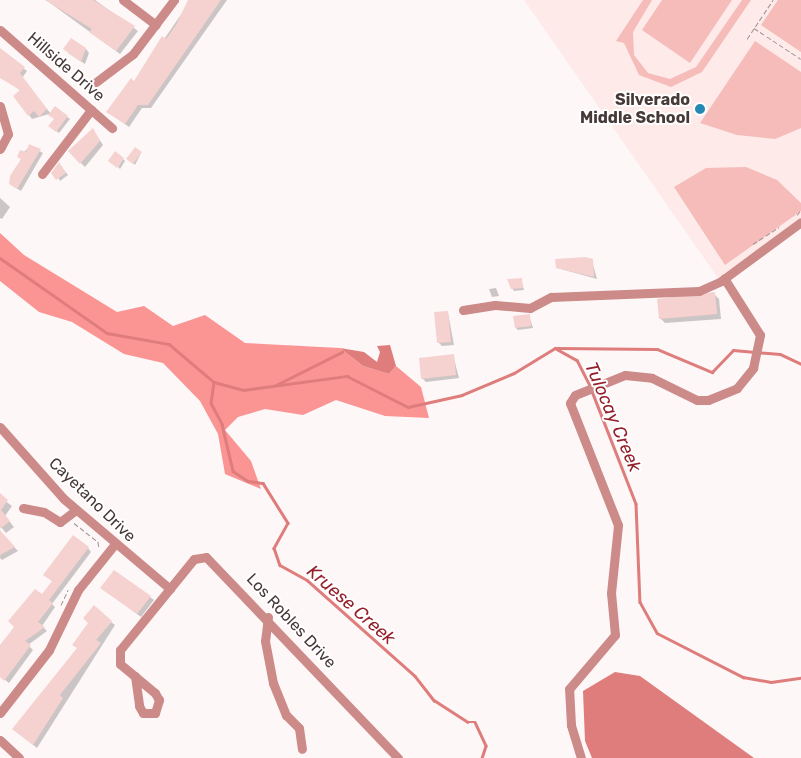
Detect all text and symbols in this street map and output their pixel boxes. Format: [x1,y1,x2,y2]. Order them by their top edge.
street label: Hillside Drive [23,28,109,106]
place label: Silverado Middle School [580,90,690,128]
marker: Silverado Middle School [694,103,706,115]
water label: Tulocay Creek [580,359,646,475]
street label: Cayetano Drive [45,454,139,546]
water label: Kruese Creek [302,561,400,649]
street label: Los Robles Drive [242,570,340,672]

